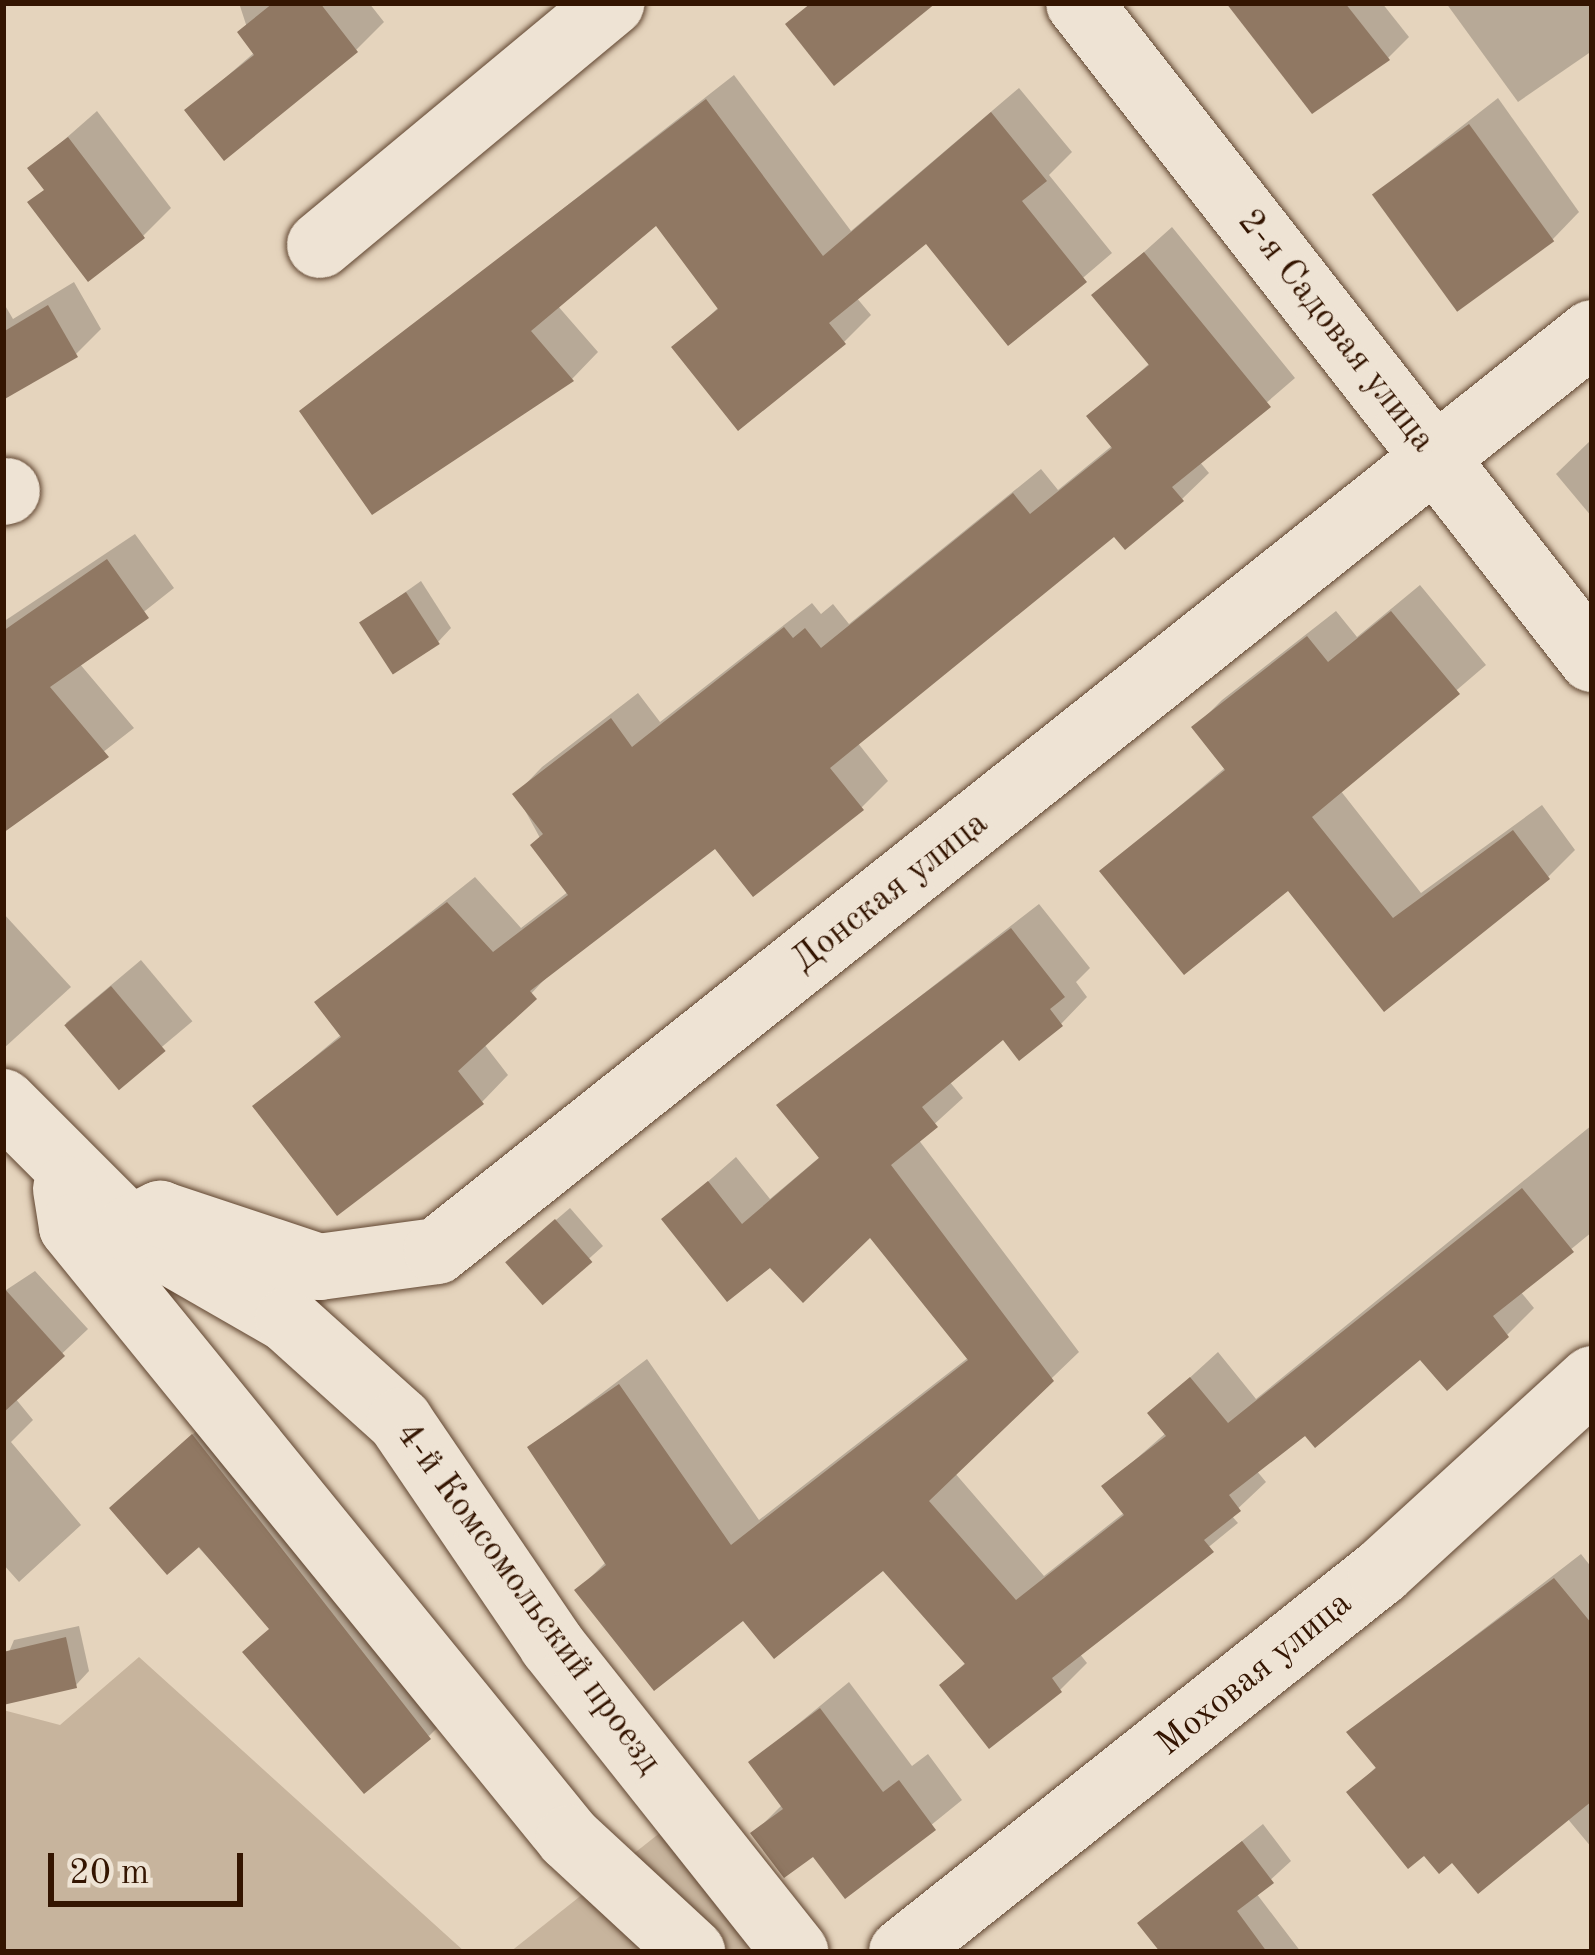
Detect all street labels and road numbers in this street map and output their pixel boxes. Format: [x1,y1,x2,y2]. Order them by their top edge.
street label: 2-я Садовая улица [1227,202,1443,462]
street label: Донская улица [784,803,998,983]
street label: 4-й Комсомольский проезд [385,1415,669,1783]
street label: Моховая улица [1149,1583,1361,1767]

